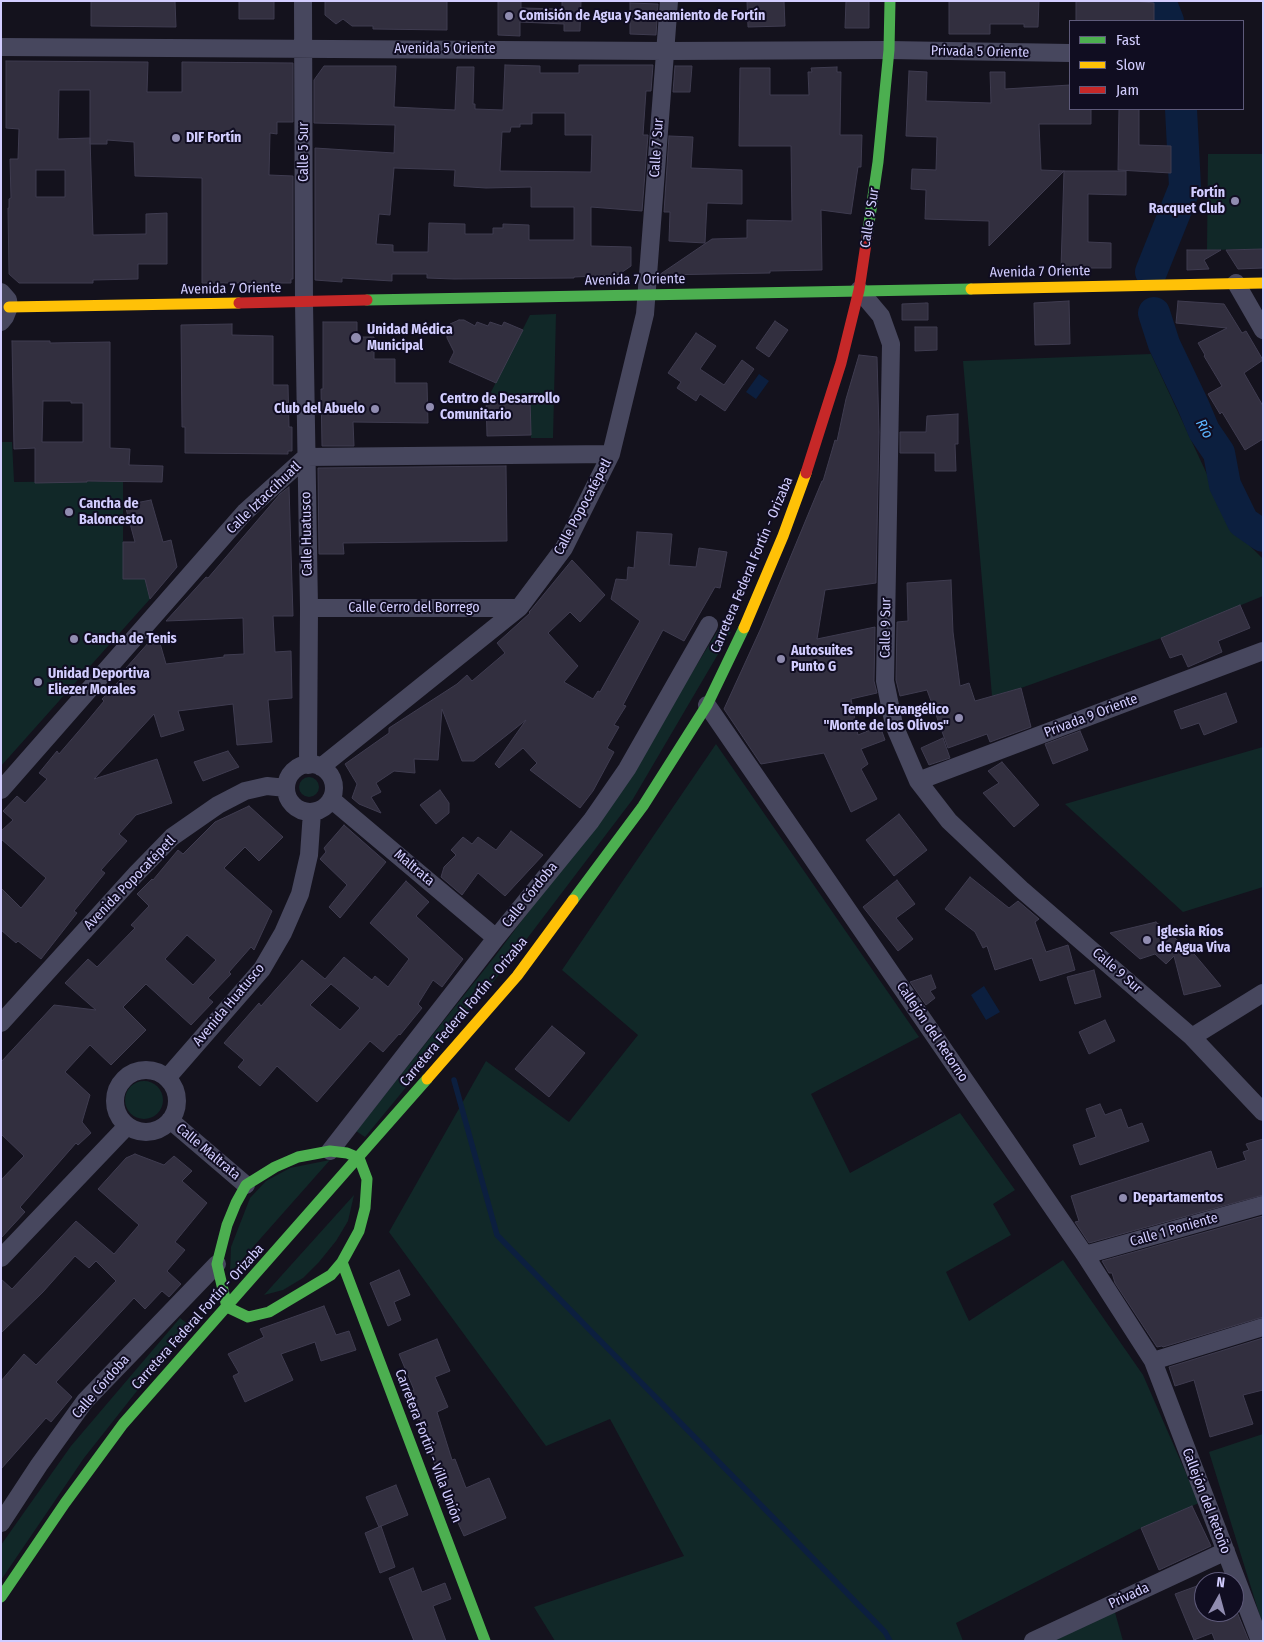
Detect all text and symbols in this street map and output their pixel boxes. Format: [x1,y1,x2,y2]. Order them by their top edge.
place label: Comisión de Agua y Saneamiento de Fortín [519,8,765,24]
marker: Comisión de Agua y Saneamiento de Fortín [503,10,515,22]
legend [1069,20,1244,110]
text: Fast [1116,31,1140,49]
street label: Avenida 5 Oriente [394,41,496,57]
street label: Privada 5 Oriente [931,43,1029,61]
text: Slow [1116,56,1145,74]
text: Jam [1116,81,1139,99]
street label: Calle 7 Sur [647,118,667,178]
street label: Calle 5 Sur [296,122,312,182]
place label: DIF Fortín [186,130,241,146]
marker: DIF Fortín [170,132,182,144]
place label: Fortín Racquet Club [1149,185,1225,218]
street label: Calle 9 Sur [857,187,883,249]
marker: Fortín Racquet Club [1229,195,1241,207]
street label: Avenida 7 Oriente [989,263,1091,281]
street label: Avenida 7 Oriente [584,271,686,289]
street label: Avenida 7 Oriente [180,280,282,298]
place label: Unidad Médica Municipal [367,322,453,354]
marker: Unidad Médica Municipal [349,331,363,345]
place label: Centro de Desarrollo Comunitario [440,391,560,424]
place label: Club del Abuelo [274,401,365,417]
marker: Centro de Desarrollo Comunitario [424,401,436,413]
marker: Club del Abuelo [369,403,381,415]
water label: Río [1191,416,1217,442]
street label: Calle Popocatépetl [551,456,615,558]
street label: Calle Iztaccíhuatl [223,458,305,538]
street label: Carretera Federal Fortín - Orizaba [707,474,797,656]
street label: Calle Huatusco [298,491,316,577]
place label: Cancha de Baloncesto [79,496,143,528]
marker: Cancha de Baloncesto [63,506,75,518]
street label: Calle 9 Sur [877,598,895,658]
street label: Calle Cerro del Borrego [348,600,480,616]
place label: Cancha de Tenis [84,631,177,647]
marker: Cancha de Tenis [68,633,80,645]
place label: Autosuites Punto G [791,643,853,676]
marker: Autosuites Punto G [775,653,787,665]
place label: Unidad Deportiva Eliezer Morales [48,666,150,699]
marker: Unidad Deportiva Eliezer Morales [32,676,44,688]
street label: Privada 9 Oriente [1042,690,1140,742]
place label: Templo Evangélico "Monte de los Olivos" [823,702,949,734]
marker: Templo Evangélico "Monte de los Olivos" [953,712,965,724]
street label: Avenida Popocatépetl [81,832,179,934]
street label: Maltrata [390,846,438,890]
street label: Calle Córdoba [499,859,561,931]
place label: Iglesia Ríos de Agua Viva [1157,924,1230,956]
street label: Carretera Federal Fortín - Orizaba [397,934,531,1090]
marker: Iglesia Ríos de Agua Viva [1141,934,1153,946]
street label: Calle 9 Sur [1089,945,1145,997]
street label: Avenida Huatusco [190,960,268,1050]
street label: Callejón del Retorno [892,979,972,1085]
street label: Calle Maltrata [172,1120,244,1184]
place label: Departamentos [1133,1190,1223,1206]
marker: Departamentos [1117,1192,1129,1204]
street label: Calle 1 Poniente [1128,1209,1220,1251]
street label: Carretera Federal Fortín - Orizaba [128,1241,268,1393]
street label: Calle Córdoba [69,1352,133,1422]
street label: Carretera Fortín - Villa Unión [391,1367,465,1525]
street label: Callejón del Retoño [1178,1446,1234,1556]
north arrow [1194,1572,1244,1622]
text: N [1216,1574,1226,1592]
street label: Privada [1106,1579,1152,1613]

